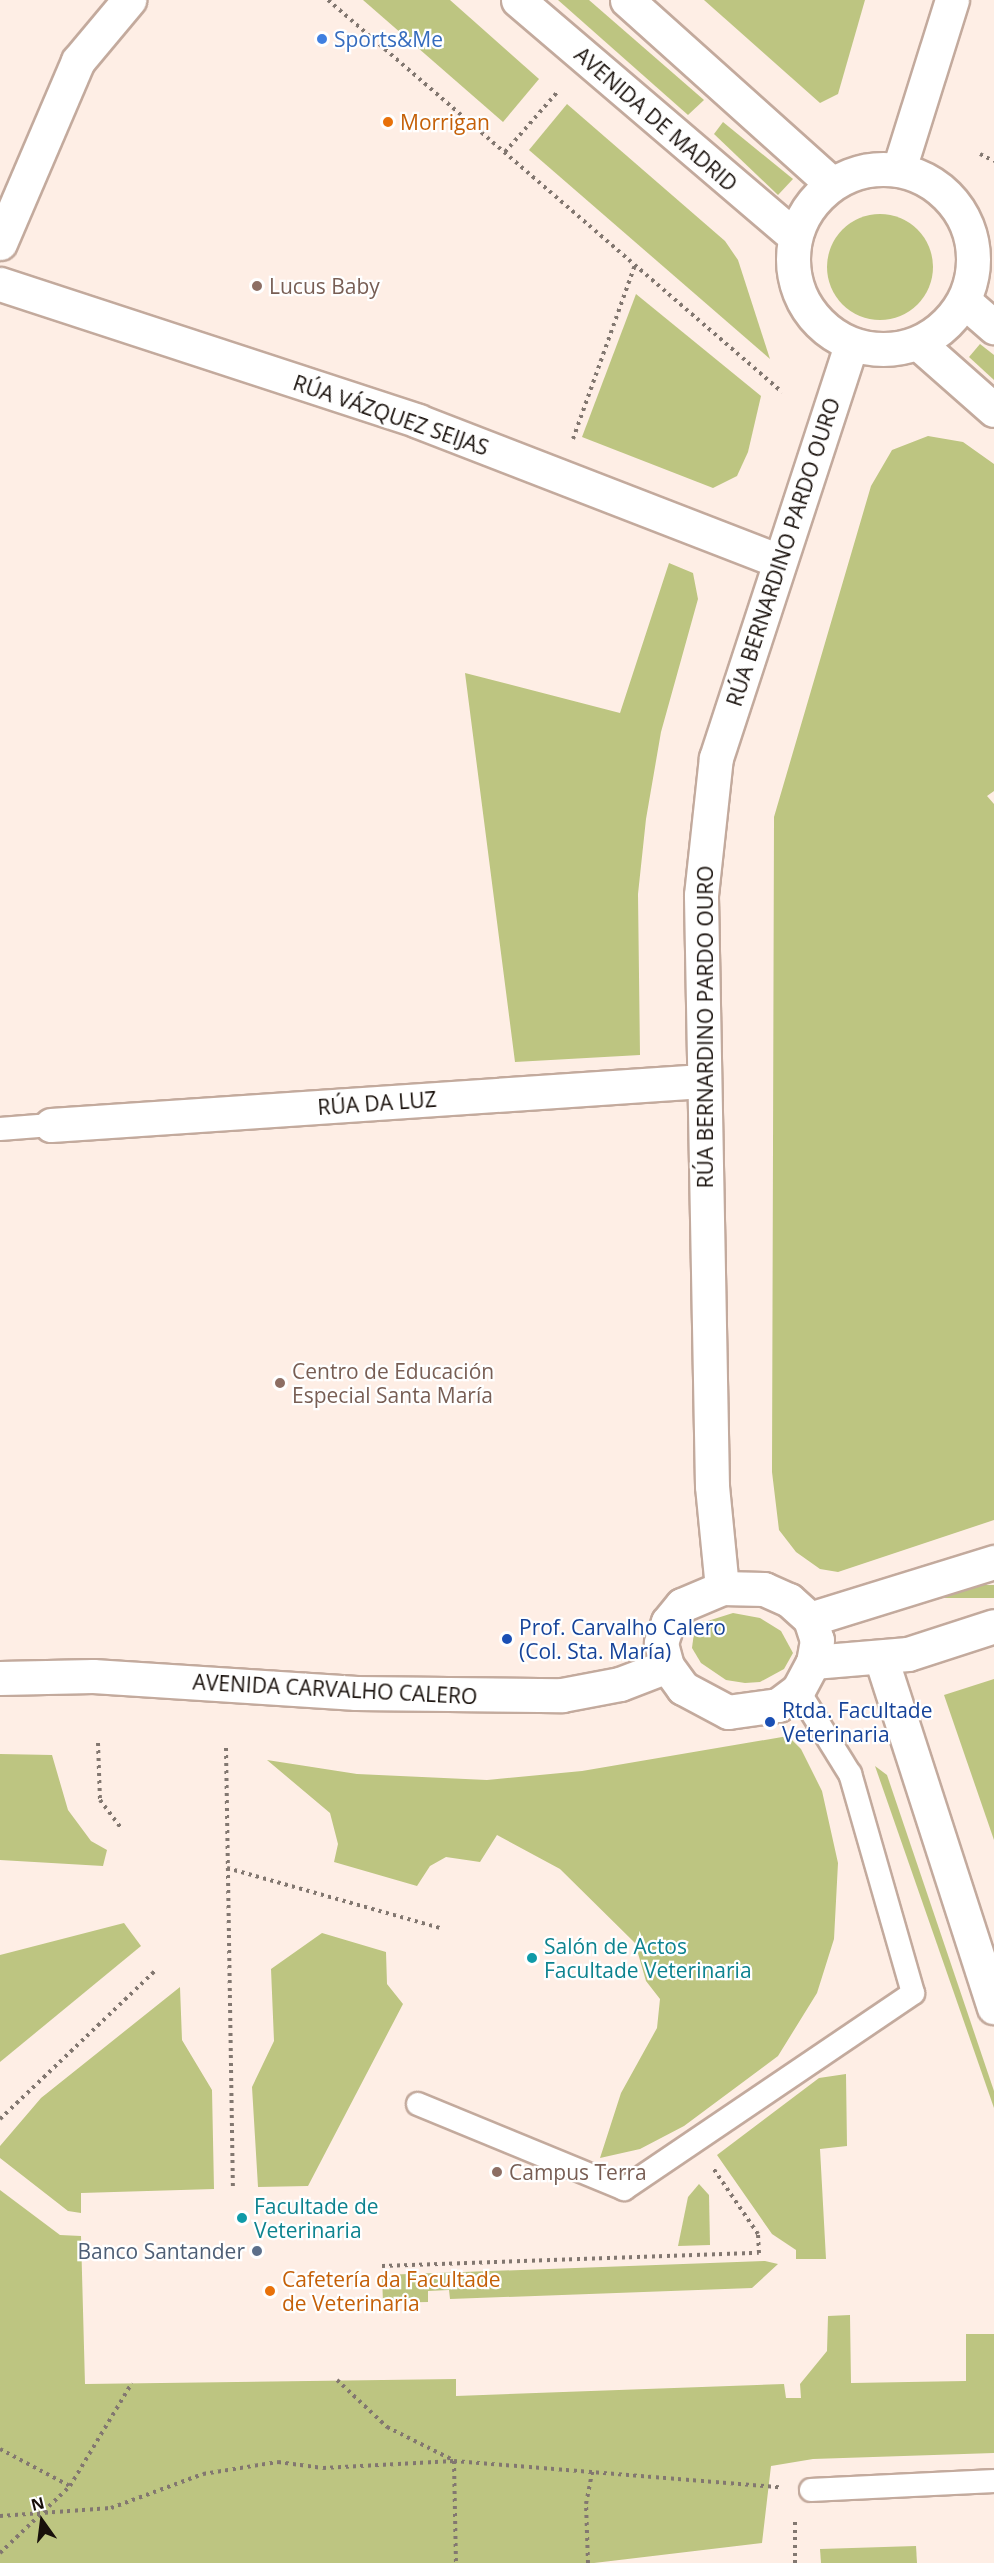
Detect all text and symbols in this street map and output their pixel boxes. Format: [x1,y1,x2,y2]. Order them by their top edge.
place label: Sports&Me [334,26,443,52]
marker: Sports&Me [315,32,329,46]
street label: AVENIDA DE MADRID [570,42,742,196]
place label: Morrigan [400,109,490,135]
marker: Morrigan [381,115,395,129]
place label: Lucus Baby [269,273,380,299]
marker: Lucus Baby [250,279,264,293]
street label: RÚA VÁZQUEZ SEIJAS [290,370,492,460]
street label: RÚA BERNARDINO PARDO OURO [721,395,845,709]
street label: RÚA BERNARDINO PARDO OURO [692,866,718,1188]
street label: RÚA DA LUZ [317,1086,437,1120]
place label: Centro de Educación Especial Santa María [292,1358,494,1408]
marker: Centro de Educación Especial Santa María [273,1376,287,1390]
place label: Prof. Carvalho Calero (Col. Sta. María) [519,1614,726,1664]
marker: Prof. Carvalho Calero (Col. Sta. María) [500,1632,514,1646]
street label: AVENIDA CARVALHO CALERO [192,1669,478,1709]
place label: Rtda. Facultade Veterinaria [782,1697,932,1747]
marker: Rtda. Facultade Veterinaria [763,1715,777,1729]
place label: Salón de Actos Facultade Veterinaria [544,1933,752,1983]
marker: Salón de Actos Facultade Veterinaria [525,1951,539,1965]
place label: Campus Terra [509,2159,647,2185]
marker: Campus Terra [490,2165,504,2179]
place label: Facultade de Veterinaria [254,2193,379,2243]
marker: Facultade de Veterinaria [235,2211,249,2225]
place label: Banco Santander [77,2238,245,2264]
marker: Banco Santander [250,2244,264,2258]
place label: Cafetería da Facultade de Veterinaria [282,2266,501,2316]
marker: Cafetería da Facultade de Veterinaria [263,2284,277,2298]
north arrow [12,2491,72,2551]
text: N [29,2491,47,2516]

